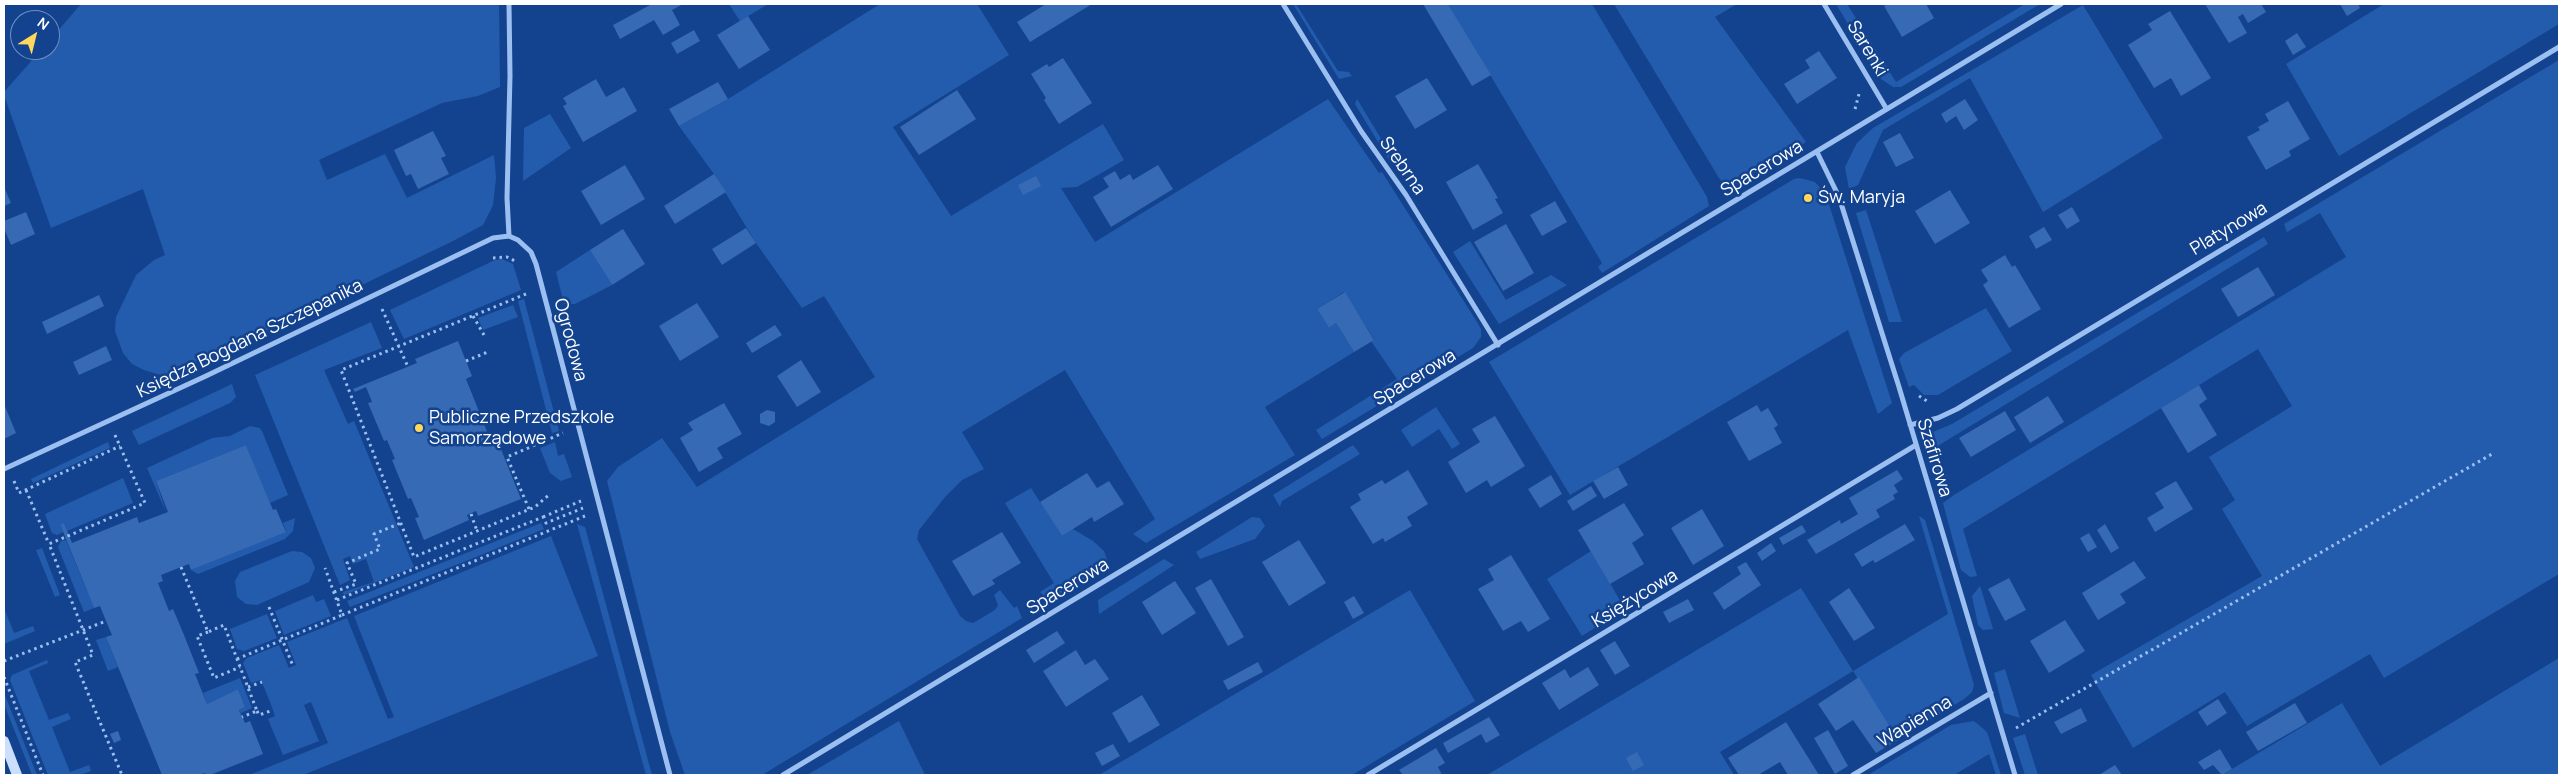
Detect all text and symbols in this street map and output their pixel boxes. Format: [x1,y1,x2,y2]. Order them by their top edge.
north arrow [10,10,60,60]
text: N [34,13,53,34]
street label: Sarenki [1842,17,1892,81]
street label: Srebrna [1374,133,1430,199]
street label: Spacerowa [1717,136,1807,202]
place label: Św. Maryja [1818,187,1905,209]
marker: Św. Maryja [1802,192,1814,204]
street label: Platynowa [2187,198,2271,260]
street label: Księdza Bogdana Szczepanika [134,275,366,403]
street label: Ogrodowa [549,296,591,384]
street label: Spacerowa [1370,345,1460,411]
place label: Publiczne Przedszkole Samorządowe [429,407,614,449]
street label: Szafirowa [1912,416,1956,500]
marker: Publiczne Przedszkole Samorządowe [413,422,425,434]
street label: Spacerowa [1023,554,1113,620]
street label: Księżycowa [1588,565,1682,633]
street label: Wapienna [1874,691,1956,753]

